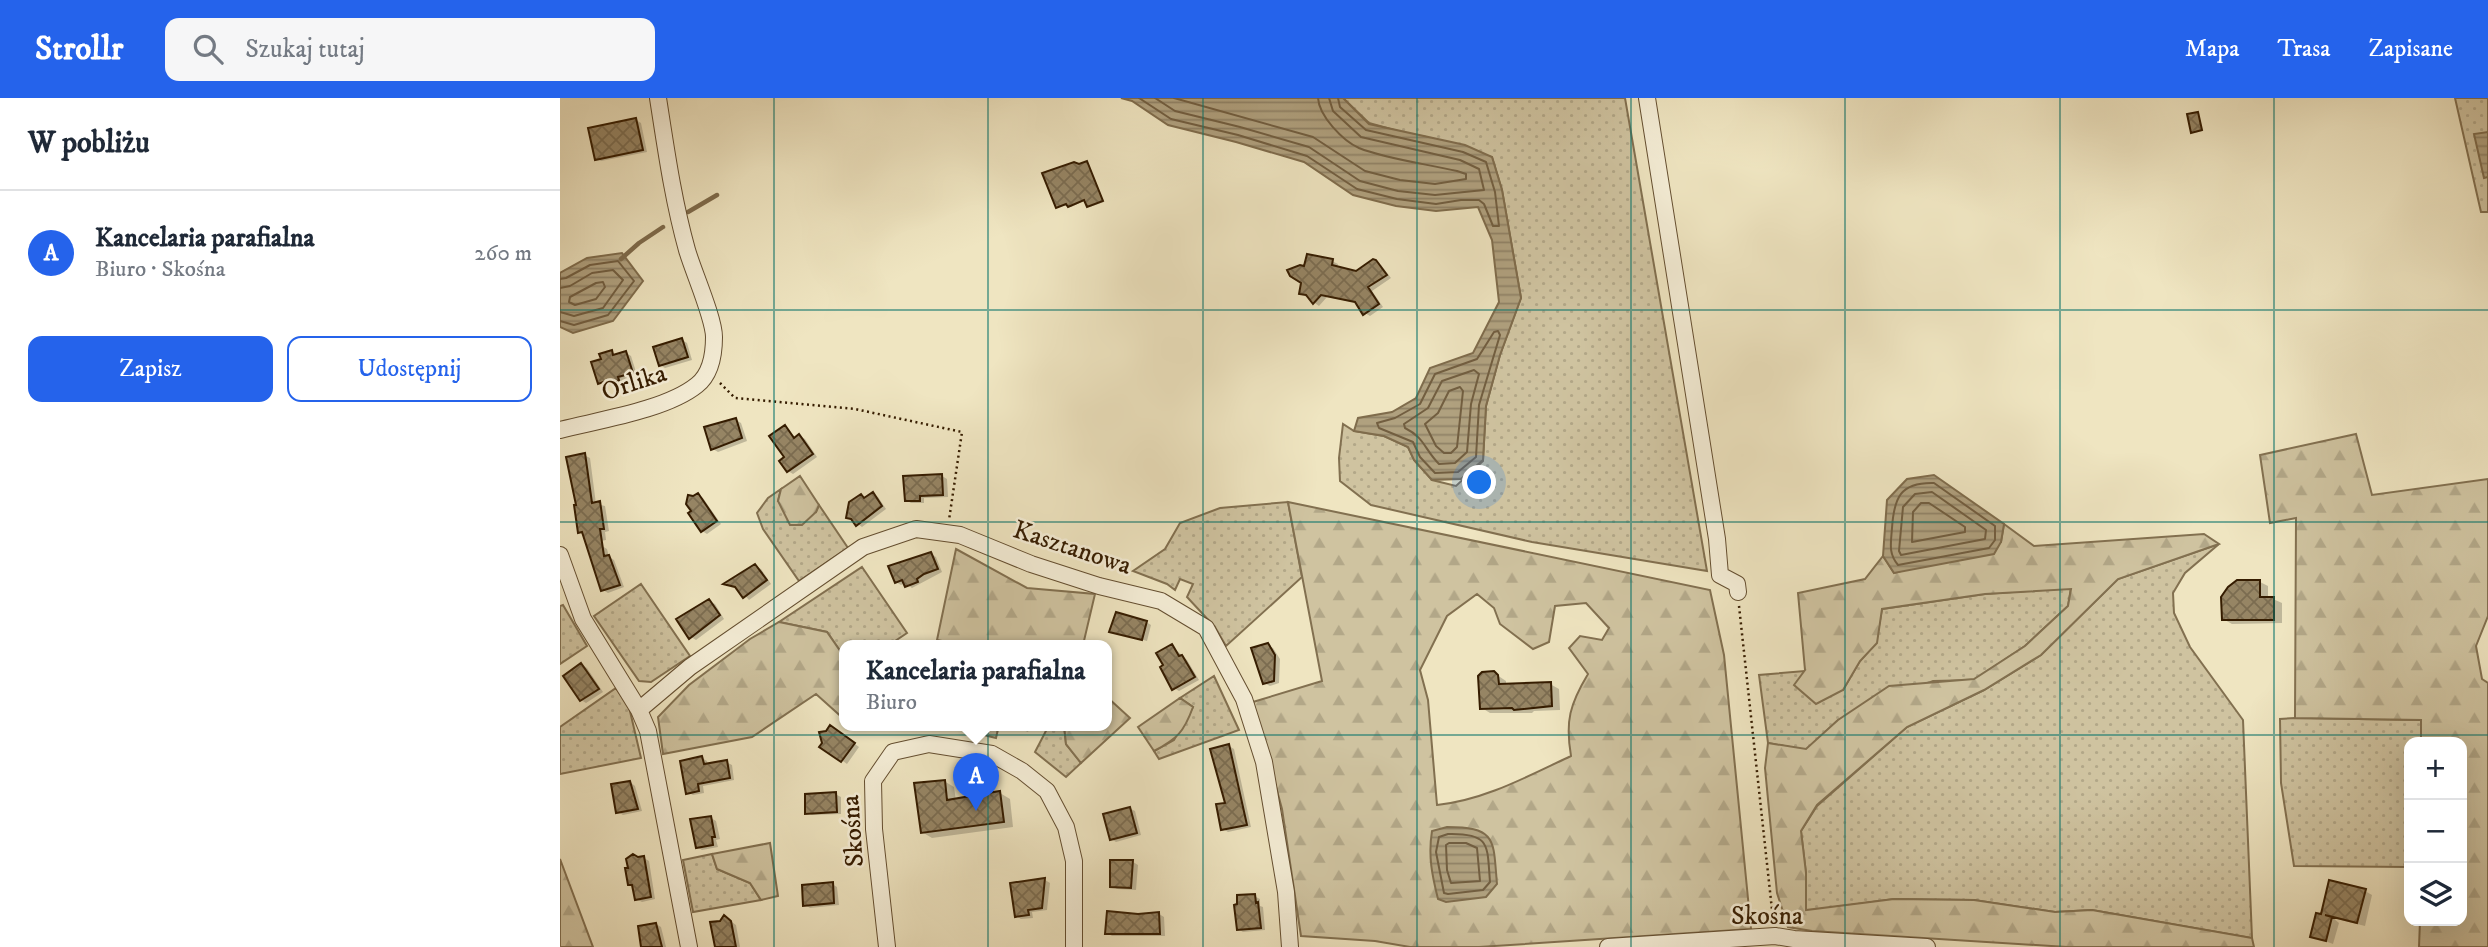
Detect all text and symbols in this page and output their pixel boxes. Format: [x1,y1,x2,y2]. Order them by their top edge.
search box [165,18,655,81]
text: Strollr [35,29,123,70]
icon: search [189,30,227,68]
text: Szukaj tutaj [245,33,365,66]
text: Mapa [2185,34,2239,64]
text: Trasa [2277,34,2331,64]
text: Zapisane [2369,34,2453,64]
text: W pobliżu [28,125,150,162]
text: Kancelaria parafialna [95,222,315,255]
text: A [44,239,58,268]
text: 260 m [474,239,532,268]
text: Biuro · Skośna [95,255,225,284]
button: Zapisz [28,336,273,402]
button: Udostępnij [287,336,532,402]
street label: Orlika [597,357,671,409]
your location [1462,465,1496,499]
street label: Kasztanowa [1009,513,1135,583]
popup [839,640,1112,731]
text: Kancelaria parafialna [866,655,1085,688]
text: Biuro [866,688,917,717]
map controls [2404,737,2467,926]
button: + [2404,737,2467,800]
pin: A [953,753,999,811]
street label: Skośna [834,794,872,868]
button: − [2404,800,2467,863]
button: layers [2404,863,2467,926]
street label: Skośna [1731,900,1803,933]

